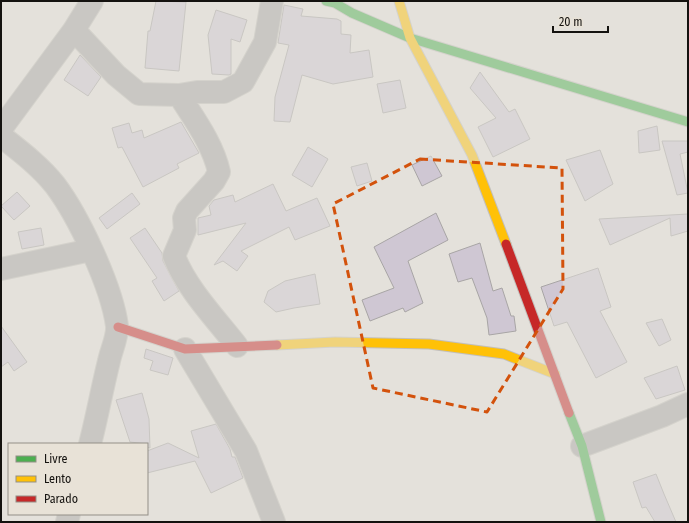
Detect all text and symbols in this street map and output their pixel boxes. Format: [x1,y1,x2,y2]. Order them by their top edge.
scale bar [553,8,608,34]
text: 20 m [559,15,583,29]
legend [8,443,148,515]
text: Livre [44,452,68,466]
text: Lento [44,472,71,486]
text: Parado [44,492,78,506]

